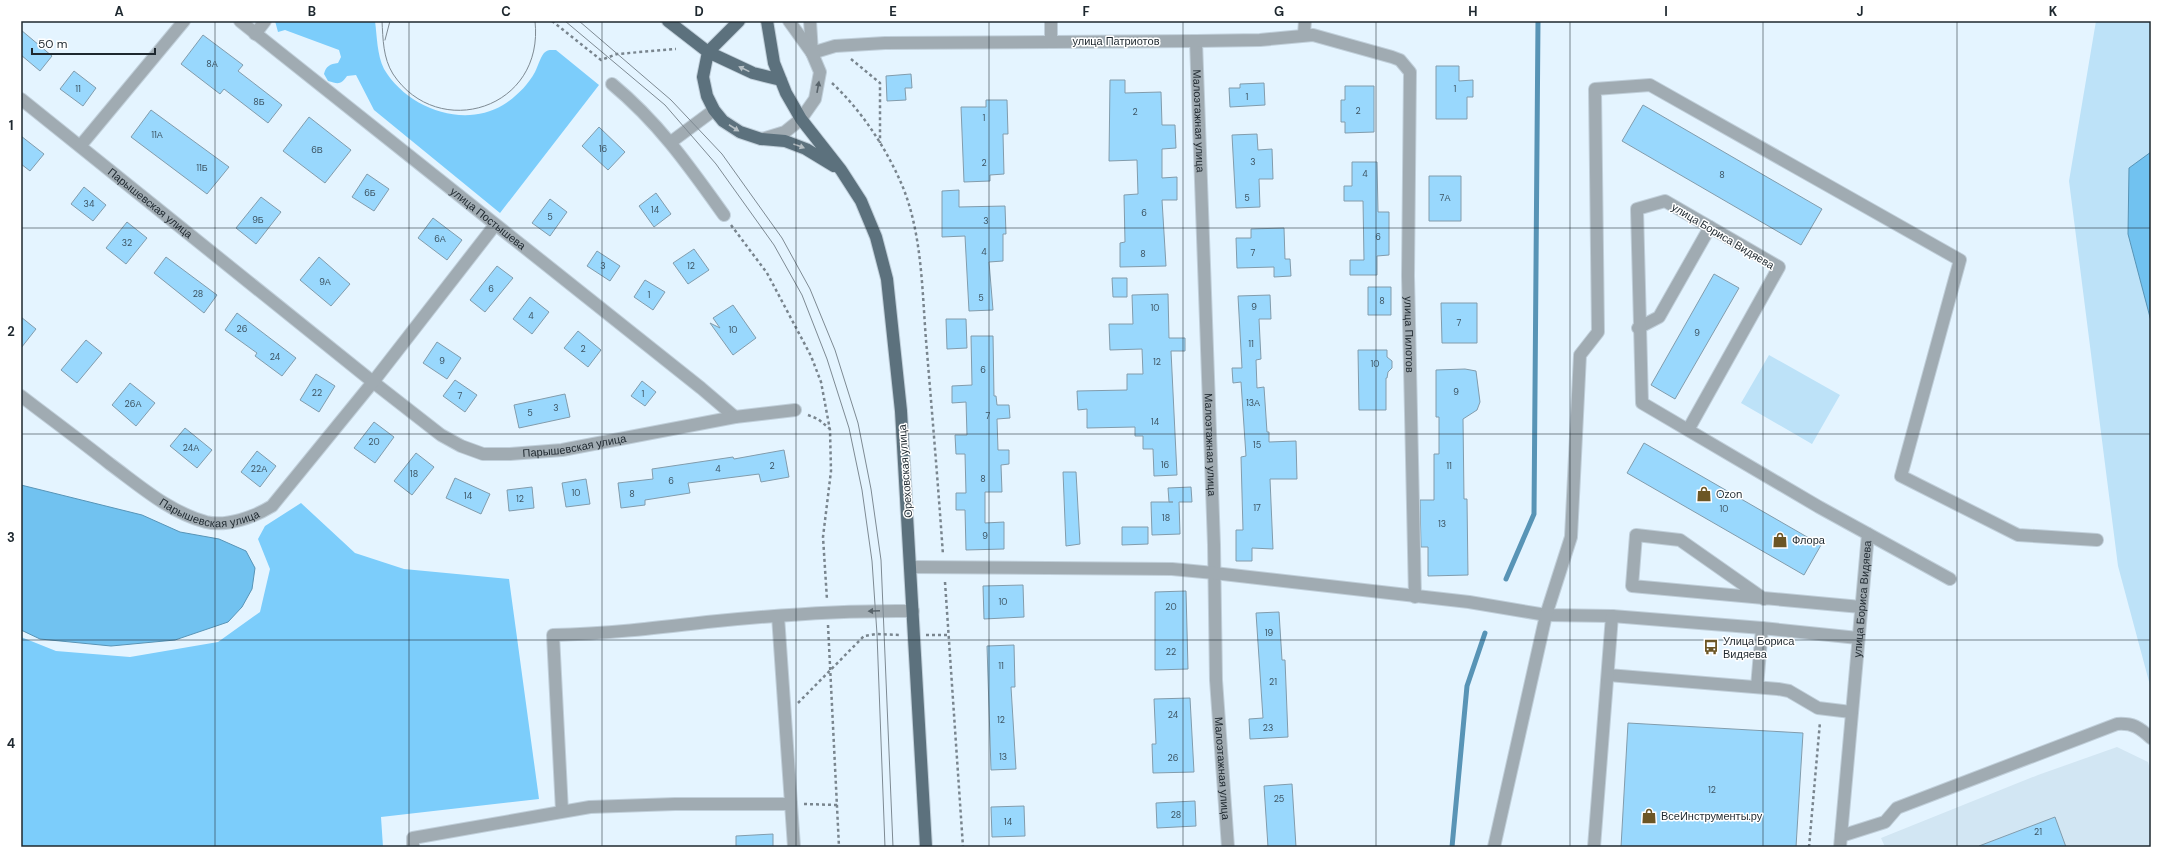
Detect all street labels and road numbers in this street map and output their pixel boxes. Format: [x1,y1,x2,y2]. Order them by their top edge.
street label: улица Патриотов [1073,34,1160,48]
street label: Малоэтажная улица [1190,69,1208,174]
street label: Парышевская улица [105,165,196,242]
street label: улица Постышева [447,184,529,253]
street label: улица Бориса Видяева [1669,200,1778,273]
street label: улица Пилотов [1401,296,1417,373]
street label: Малоэтажная улица [1202,393,1219,497]
street label: Ореховская улица [895,423,915,518]
street label: Парышевская улица [522,431,628,460]
street label: Парышевская улица [157,495,262,530]
street label: улица Бориса Видяева [1850,539,1874,658]
street label: Малоэтажная улица [1212,716,1233,821]

